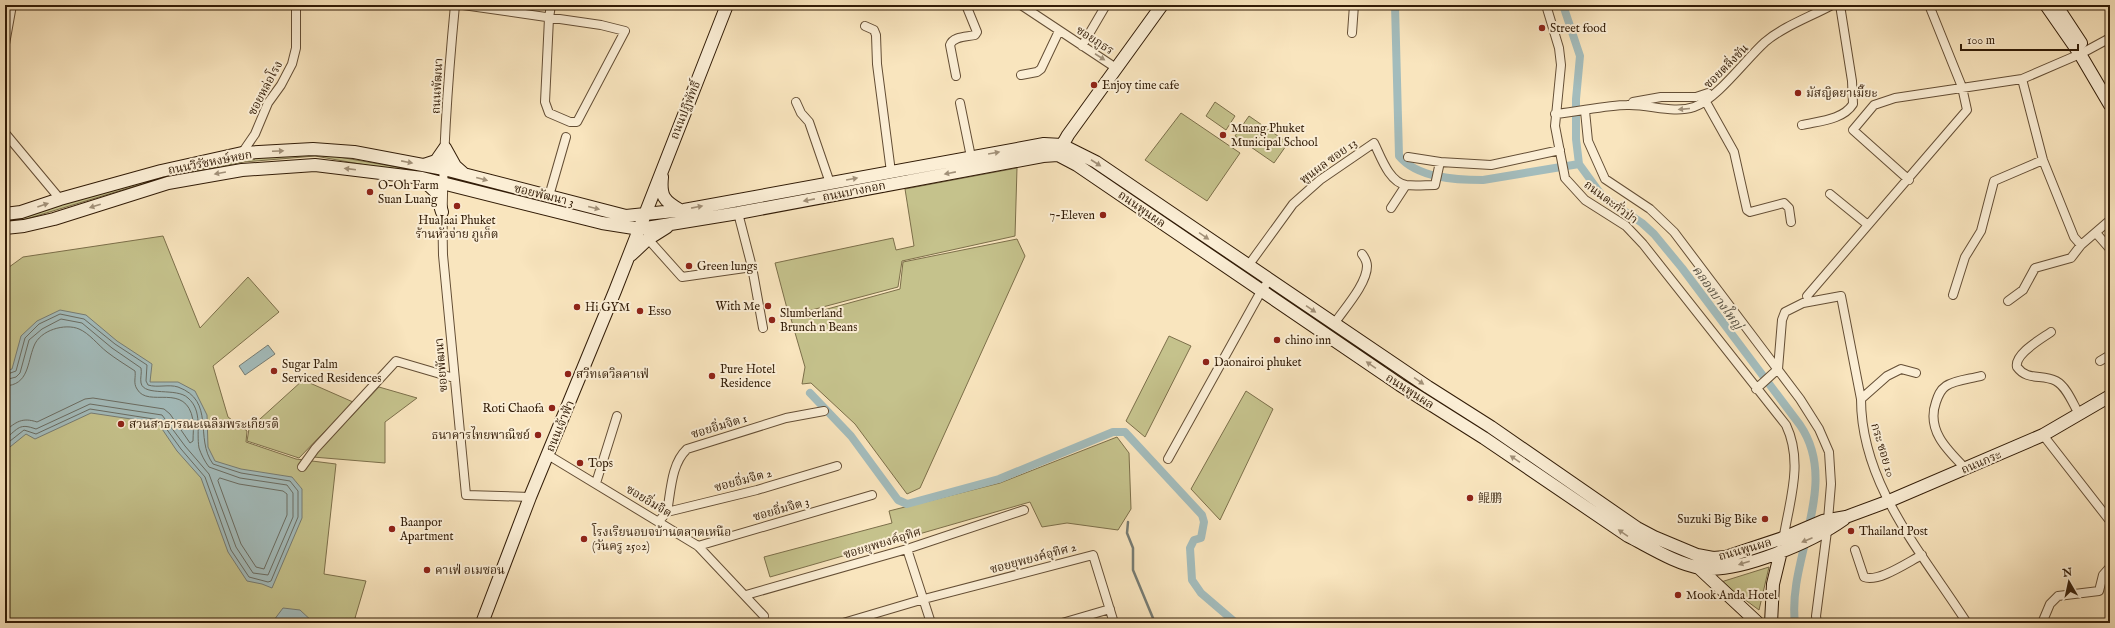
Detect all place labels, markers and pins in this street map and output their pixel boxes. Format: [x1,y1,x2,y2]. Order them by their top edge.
place label: Street food [1550,21,1607,36]
marker: Street food [1537,23,1547,33]
place label: Enjoy time cafe [1102,78,1180,93]
marker: Enjoy time cafe [1089,80,1099,90]
place label: มัสญิดยาเมี๊ยะ [1806,84,1878,101]
marker: มัสญิดยาเมี๊ยะ [1793,88,1803,98]
place label: Muang Phuket Municipal School [1231,121,1318,151]
marker: Muang Phuket Municipal School [1218,130,1228,140]
place label: O-Oh Farm Suan Luang [378,178,439,207]
marker: O-Oh Farm Suan Luang [365,187,375,197]
marker: HuaJaai Phuket ร้านหัวจ่าย ภูเก็ต [452,201,462,211]
place label: 7-Eleven [1050,208,1096,223]
marker: 7-Eleven [1098,210,1108,220]
place label: HuaJaai Phuket ร้านหัวจ่าย ภูเก็ต [416,213,498,242]
place label: Green lungs [697,259,758,274]
marker: Green lungs [684,261,694,271]
place label: With Me [716,299,760,314]
place label: Hi GYM [585,300,630,315]
marker: With Me [763,301,773,311]
marker: Hi GYM [572,302,582,312]
place label: Esso [648,304,672,319]
marker: Esso [635,306,645,316]
place label: Slumberland Brunch n Beans [780,306,857,335]
marker: Slumberland Brunch n Beans [767,315,777,325]
place label: chino inn [1285,333,1332,348]
marker: chino inn [1272,335,1282,345]
place label: Daonairoi phuket [1214,355,1302,371]
place label: Sugar Palm Serviced Residences [282,357,381,386]
marker: Daonairoi phuket [1201,357,1211,367]
place label: Pure Hotel Residence [720,362,776,391]
marker: Sugar Palm Serviced Residences [269,366,279,376]
place label: สวีทเดวิลคาเฟ่ [576,367,649,382]
marker: สวีทเดวิลคาเฟ่ [563,369,573,379]
marker: Pure Hotel Residence [707,371,717,381]
place label: Roti Chaofa [482,401,545,416]
marker: Roti Chaofa [547,403,557,413]
place label: สวนสาธารณะเฉลิมพระเกียรติ [129,417,279,432]
marker: สวนสาธารณะเฉลิมพระเกียรติ [116,419,126,429]
place label: ธนาคารไทยพาณิชย์ [432,426,530,443]
marker: ธนาคารไทยพาณิชย์ [533,430,543,440]
place label: Tops [588,456,613,472]
marker: Tops [575,458,585,468]
place label: 鲲鹏 [1478,491,1502,506]
marker: 鲲鹏 [1465,493,1475,503]
place label: Suzuki Big Bike [1677,512,1757,527]
marker: Suzuki Big Bike [1760,514,1770,524]
place label: Baanpor Apartment [399,515,454,545]
place label: โรงเรียนอบจบ้านตลาดเหนือ (วันครู 2502) [591,523,731,554]
marker: Baanpor Apartment [387,524,397,534]
place label: Thailand Post [1859,524,1928,539]
marker: Thailand Post [1846,526,1856,536]
marker: โรงเรียนอบจบ้านตลาดเหนือ (วันครู 2502) [579,534,589,544]
place label: คาเฟ่ อเมซอน [435,563,505,578]
marker: คาเฟ่ อเมซอน [422,565,432,575]
place label: Mook Anda Hotel [1686,588,1778,603]
marker: Mook Anda Hotel [1673,590,1683,600]

